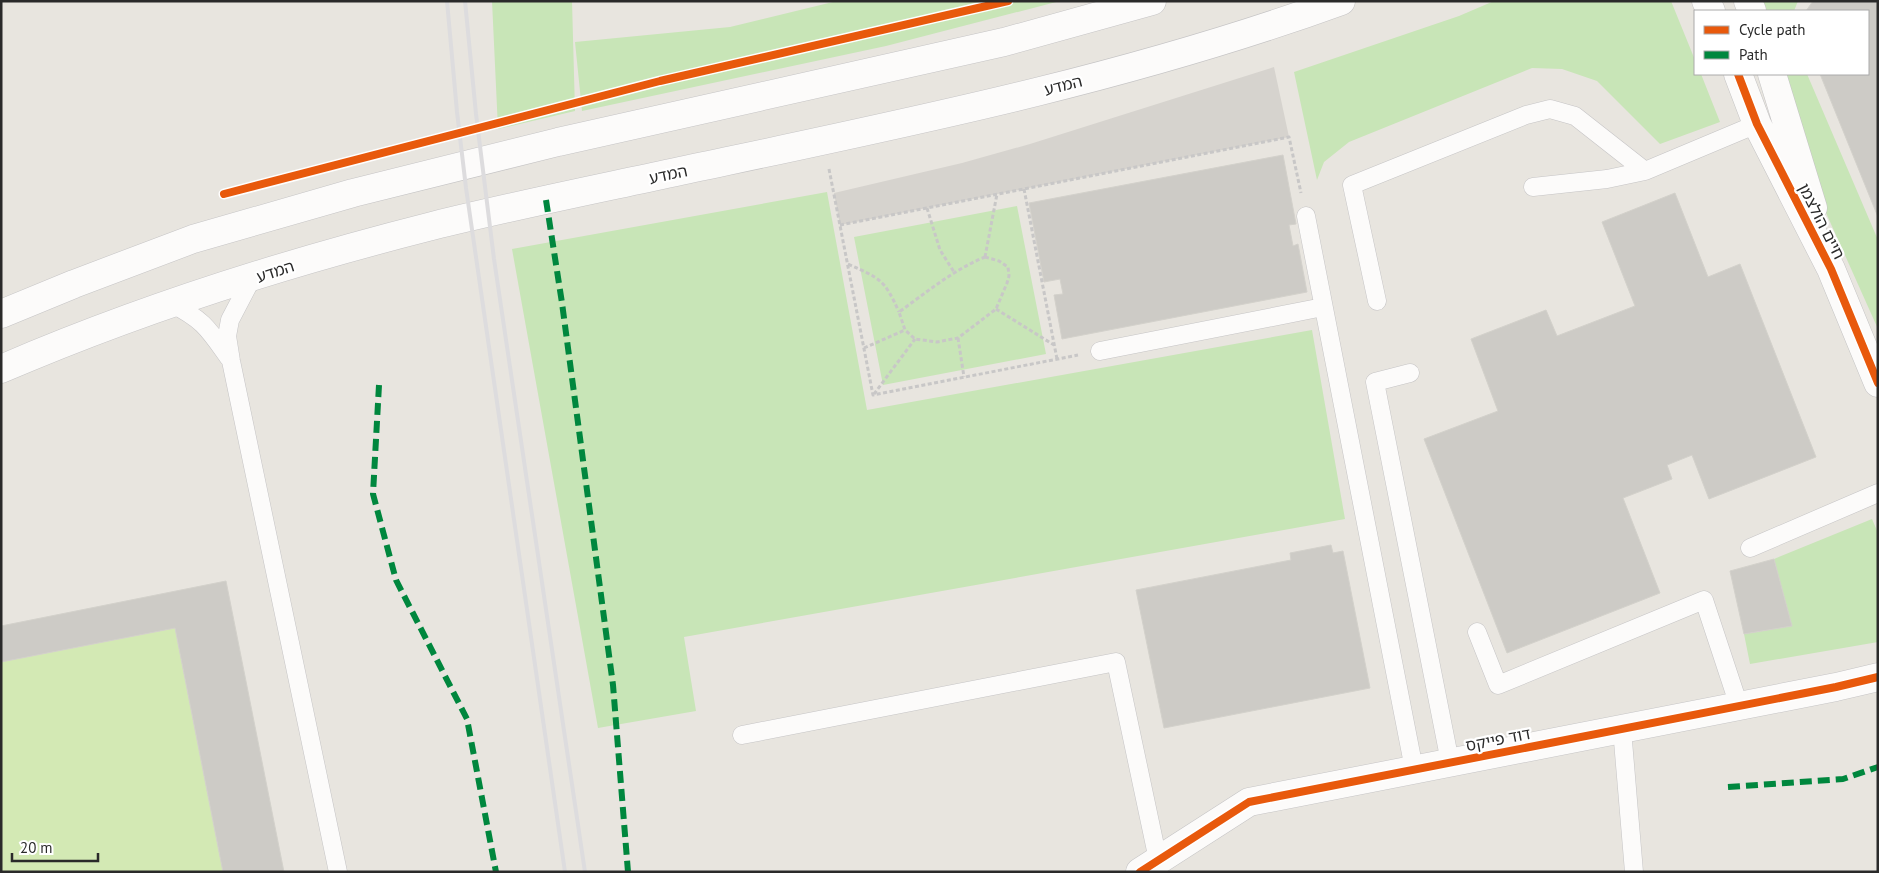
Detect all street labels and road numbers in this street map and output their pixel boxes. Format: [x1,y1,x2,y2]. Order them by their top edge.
street label: המדע [1042,71,1084,99]
street label: המדע [647,160,689,188]
street label: חיים הולצמן [1794,180,1850,262]
street label: המדע [253,255,297,287]
street label: דוד פייקס [1464,723,1533,755]

